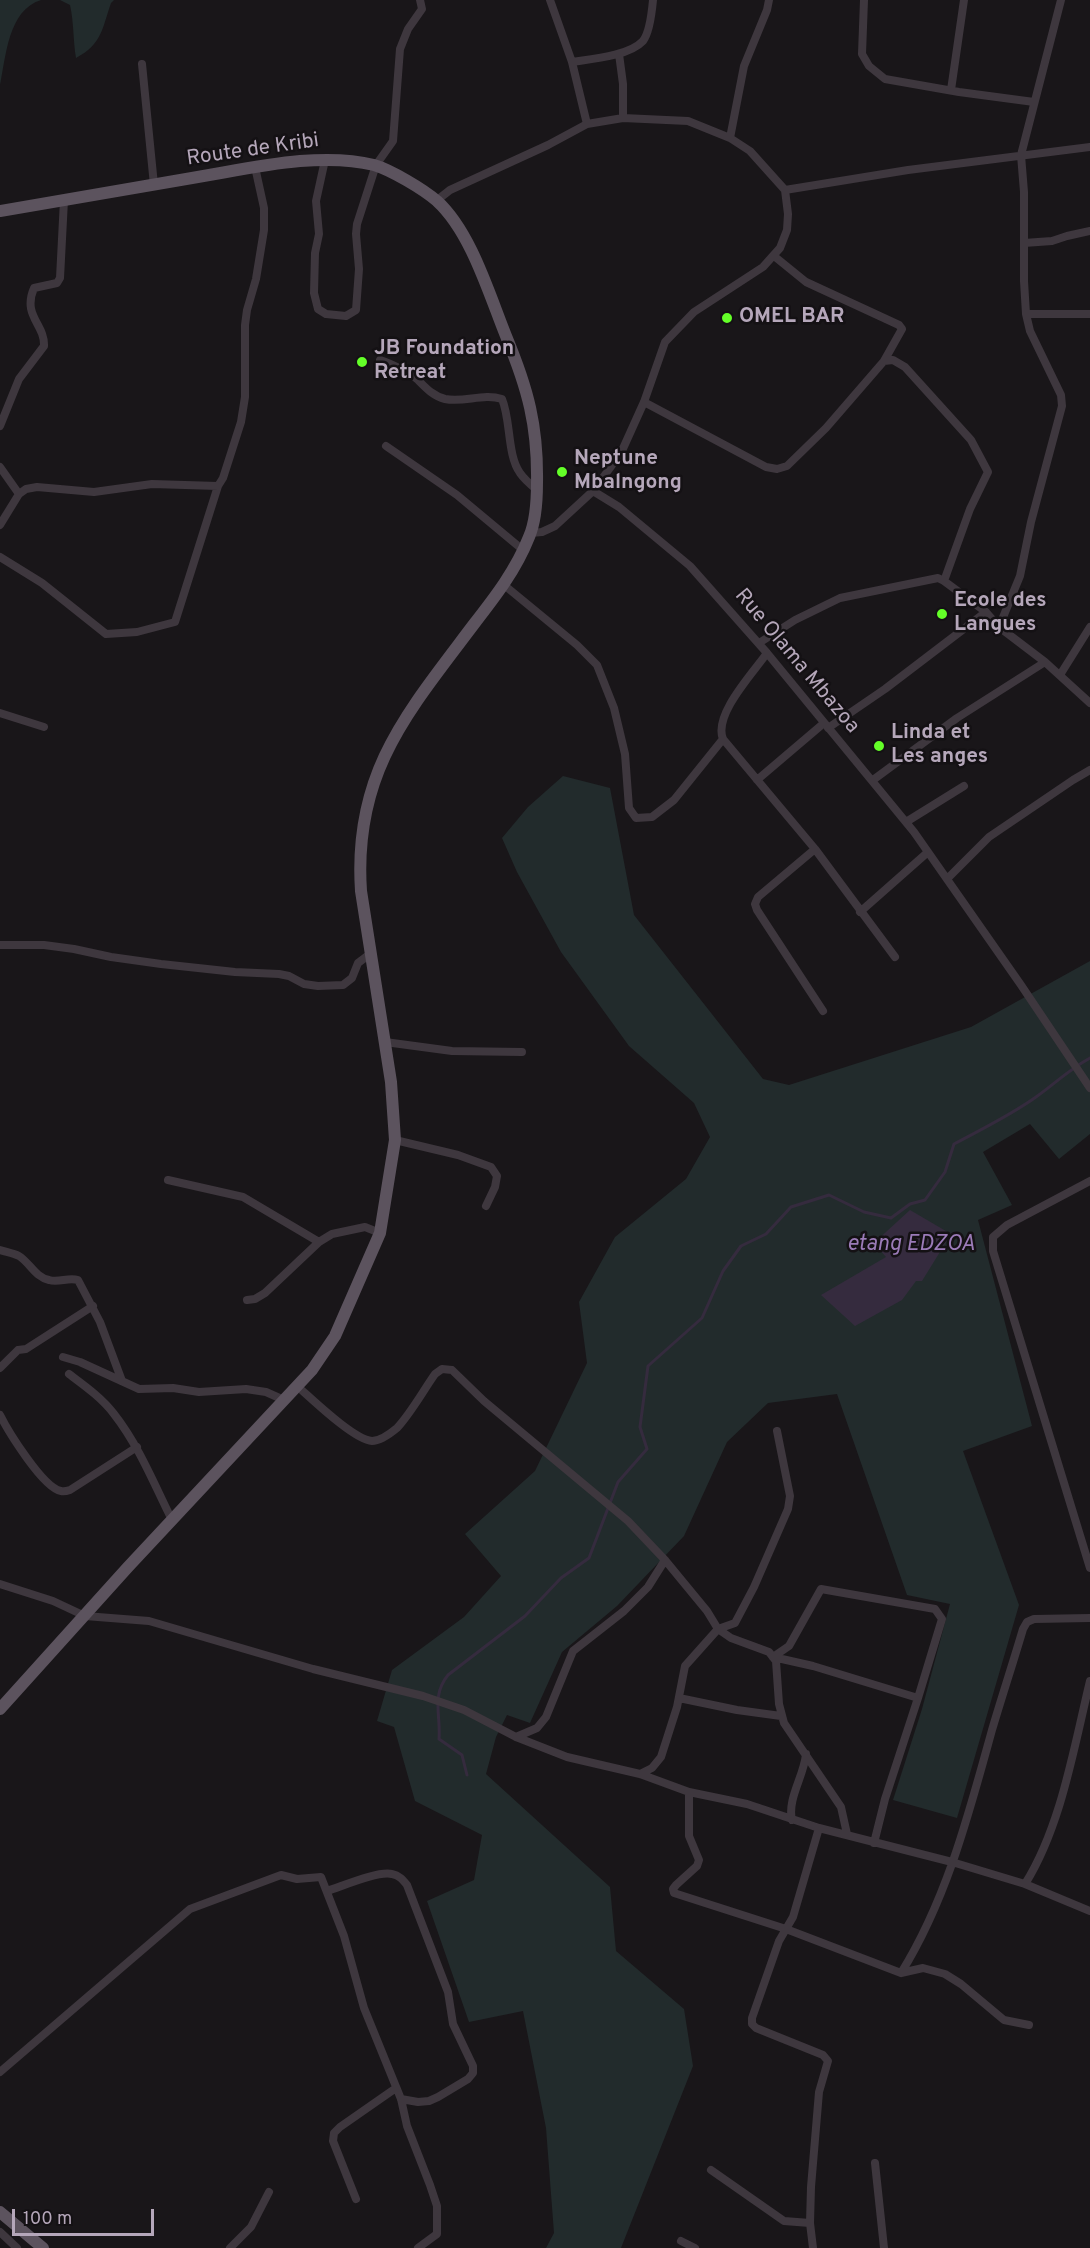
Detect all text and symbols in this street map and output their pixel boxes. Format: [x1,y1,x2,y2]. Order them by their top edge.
street label: Route de Kribi [185,129,321,173]
place label: OMEL BAR [739,305,844,331]
marker: OMEL BAR [720,311,734,325]
place label: JB Foundation Retreat [374,337,514,387]
marker: JB Foundation Retreat [355,355,369,369]
place label: Neptune Mbalngong [574,447,682,497]
marker: Neptune Mbalngong [555,465,569,479]
street label: Rue Olama Mbazoa [728,585,864,739]
place label: Ecole des Langues [954,589,1047,639]
marker: Ecole des Langues [935,607,949,621]
place label: Linda et Les anges [891,721,988,771]
marker: Linda et Les anges [872,739,886,753]
water label: etang EDZOA [847,1233,975,1259]
scale bar [15,2197,158,2235]
text: 100 m [23,2208,72,2231]

